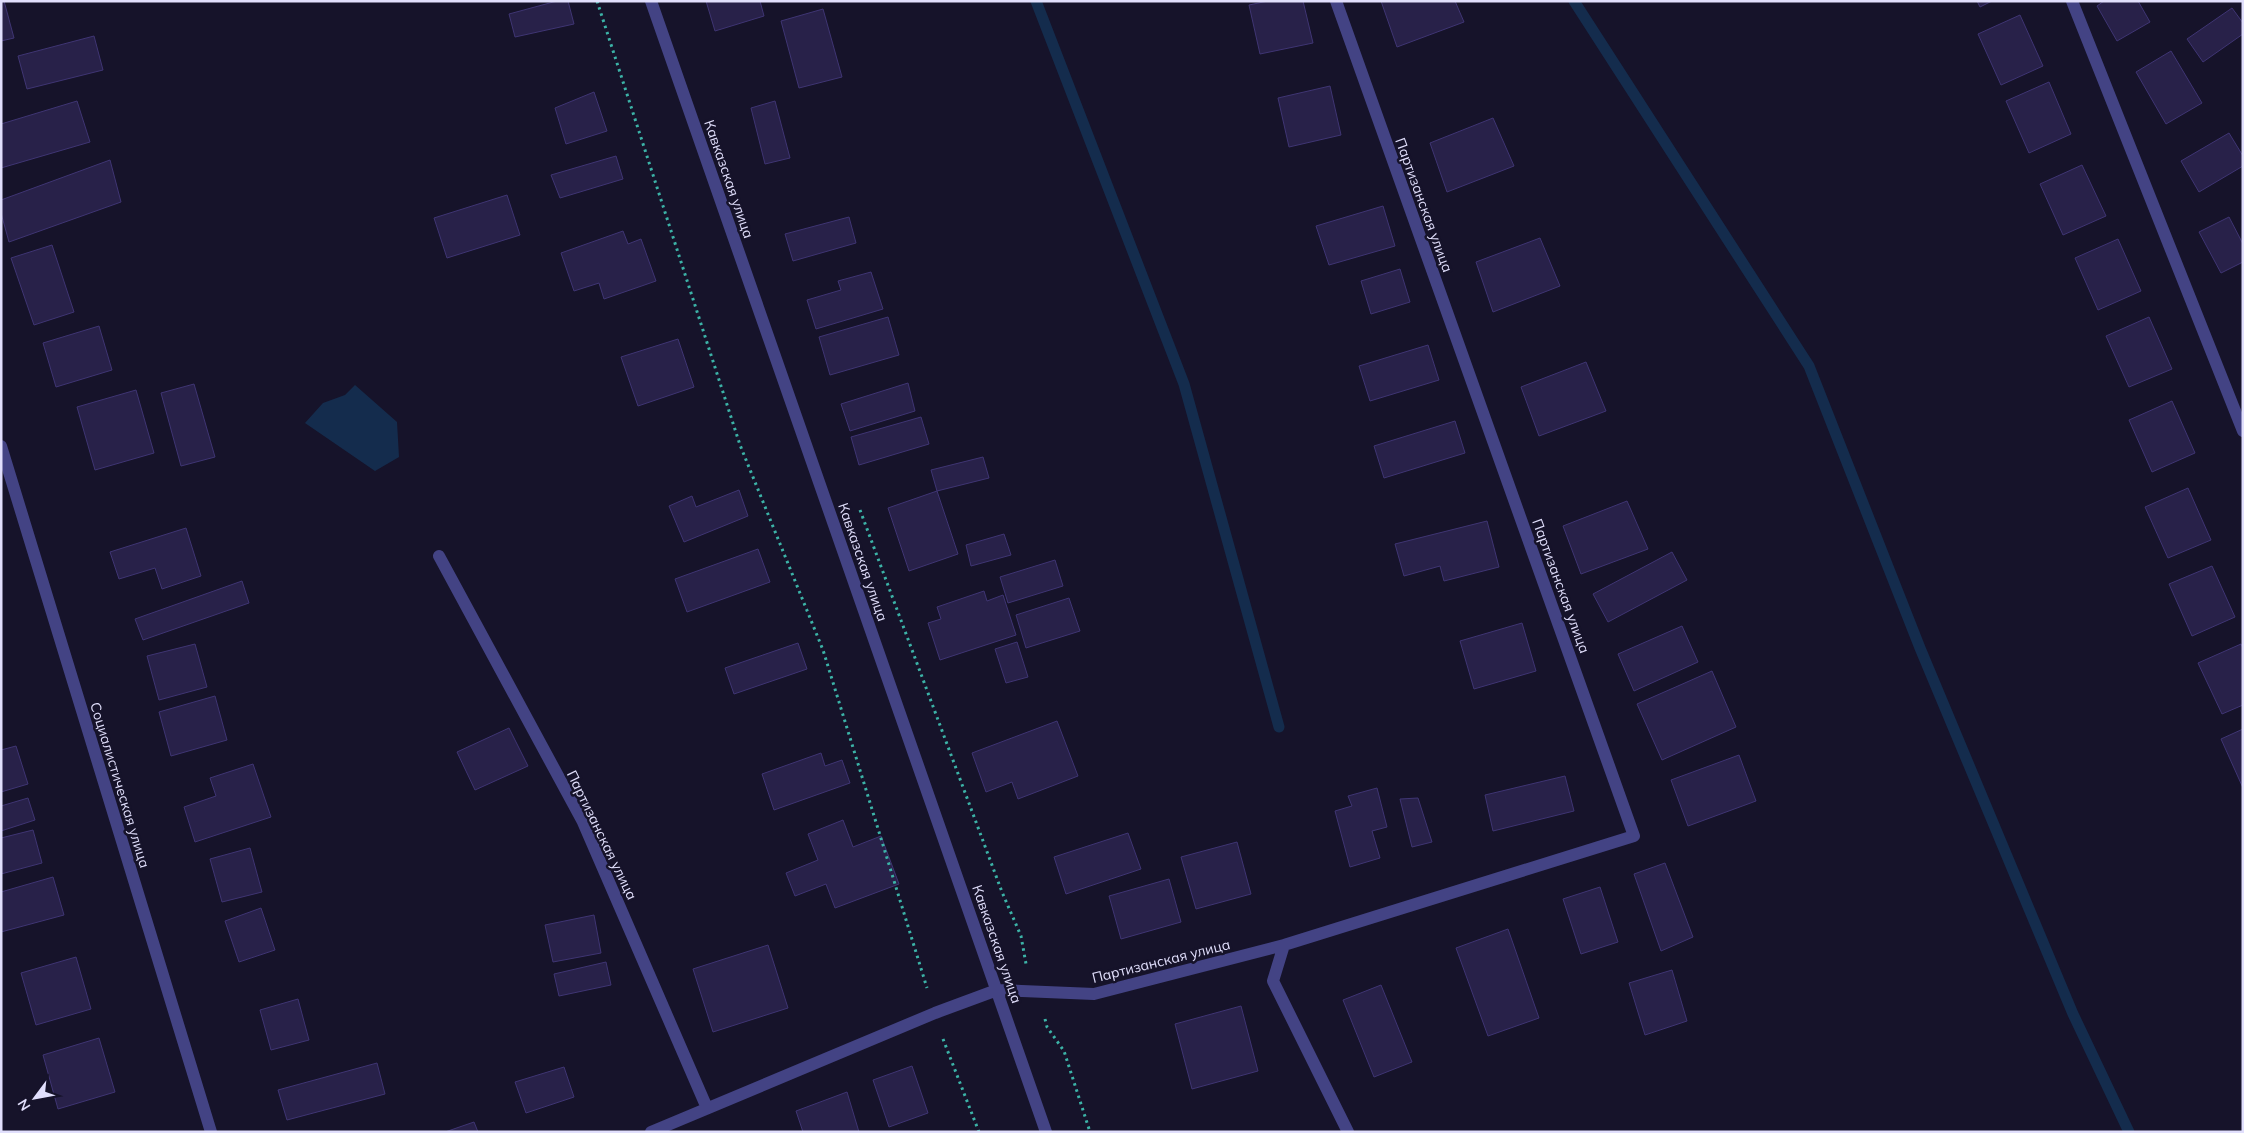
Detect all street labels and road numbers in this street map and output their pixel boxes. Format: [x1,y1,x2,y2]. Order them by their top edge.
street label: Кавказская улица [700,117,758,241]
street label: Партизанская улица [1391,135,1457,275]
street label: Кавказская улица [834,500,892,624]
street label: Партизанская улица [1528,516,1594,656]
street label: Социалистическая улица [86,700,154,870]
street label: Партизанская улица [563,767,641,903]
street label: Кавказская улица [968,882,1026,1006]
street label: Партизанская улица [1090,935,1232,987]

